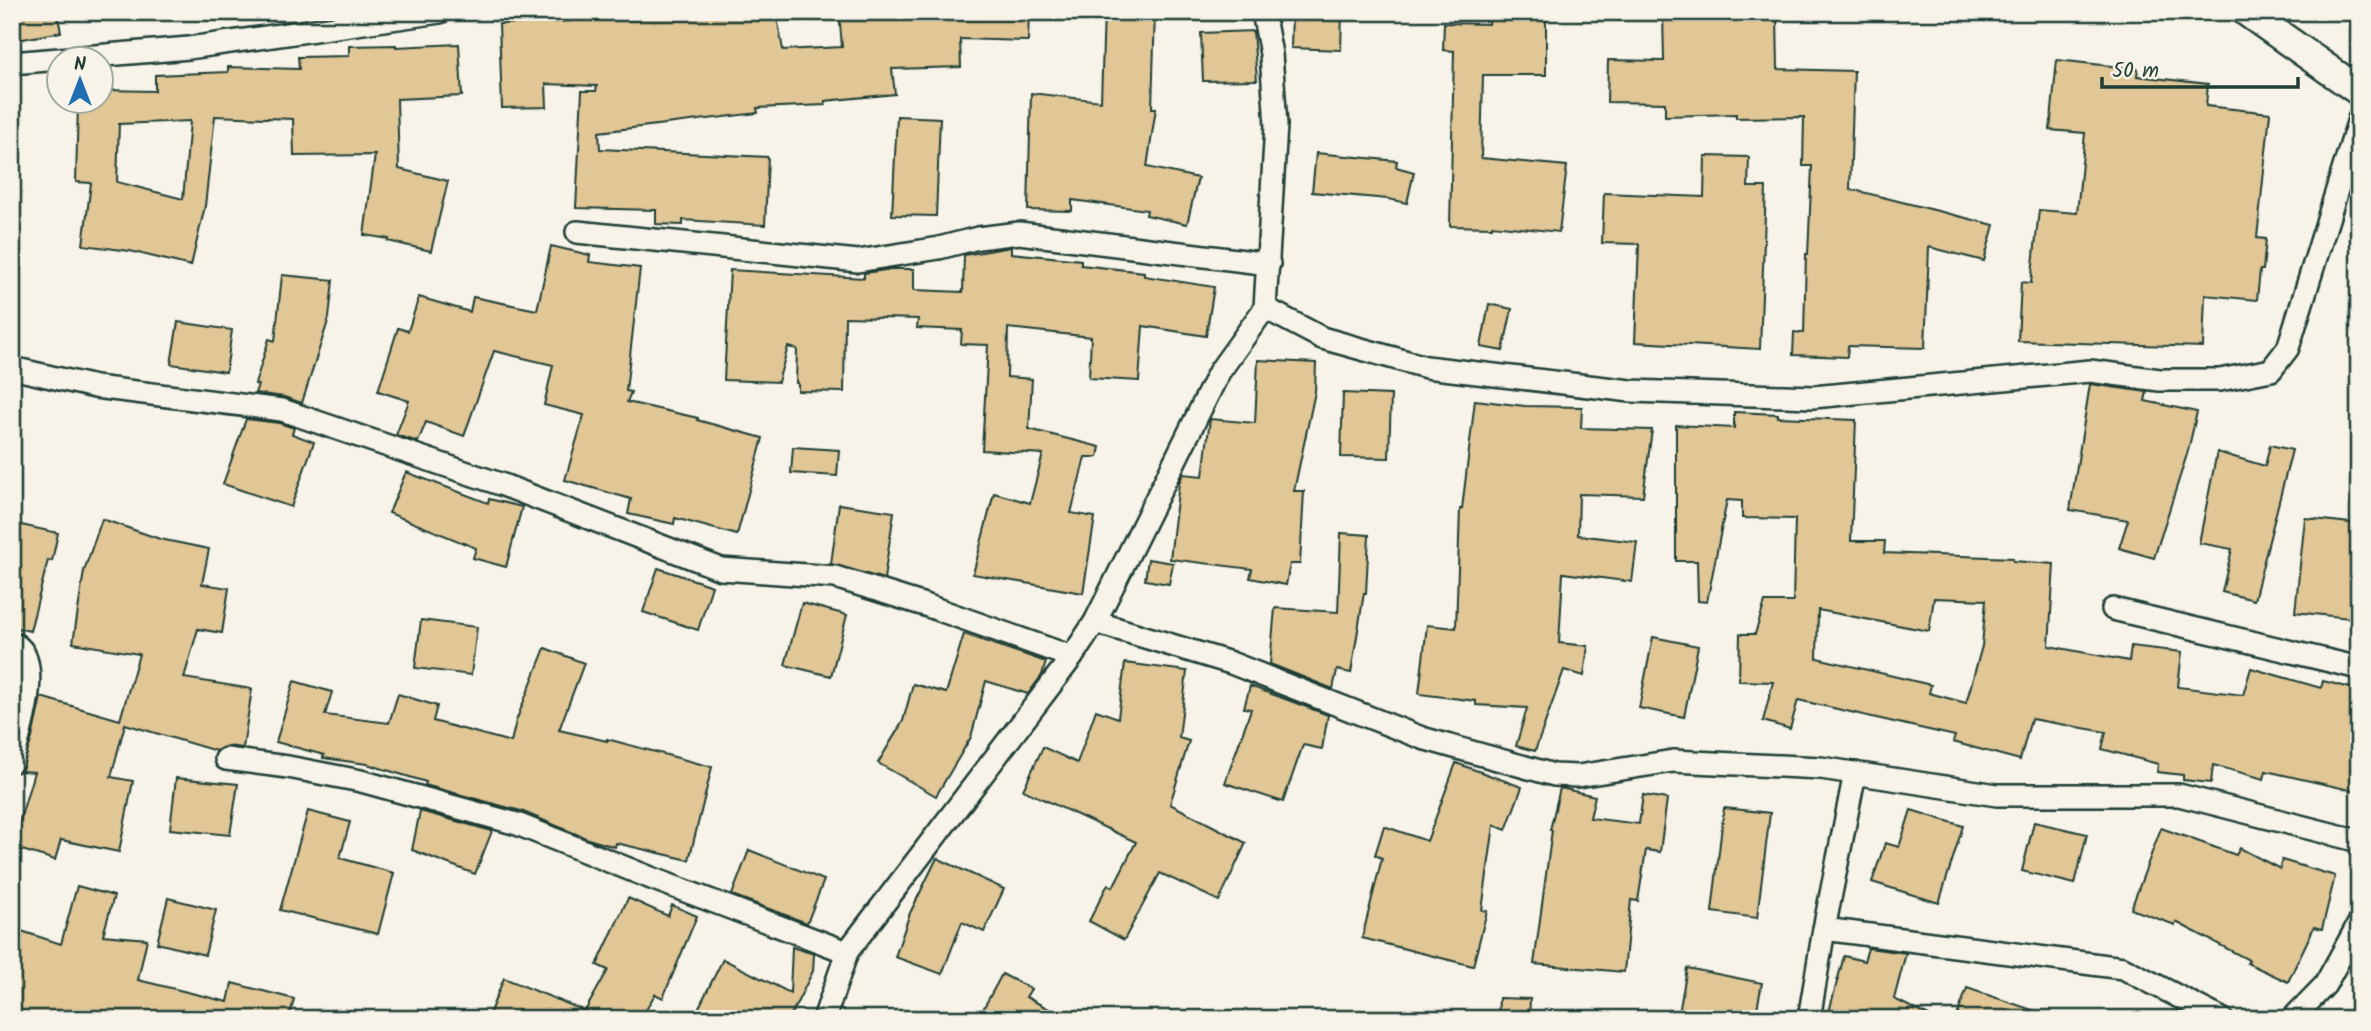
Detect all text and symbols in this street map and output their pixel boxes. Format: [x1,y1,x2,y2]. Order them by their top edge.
north arrow [46,46,116,116]
scale bar [2102,46,2298,90]
text: N [74,50,86,80]
text: 50 m [2112,55,2159,88]

